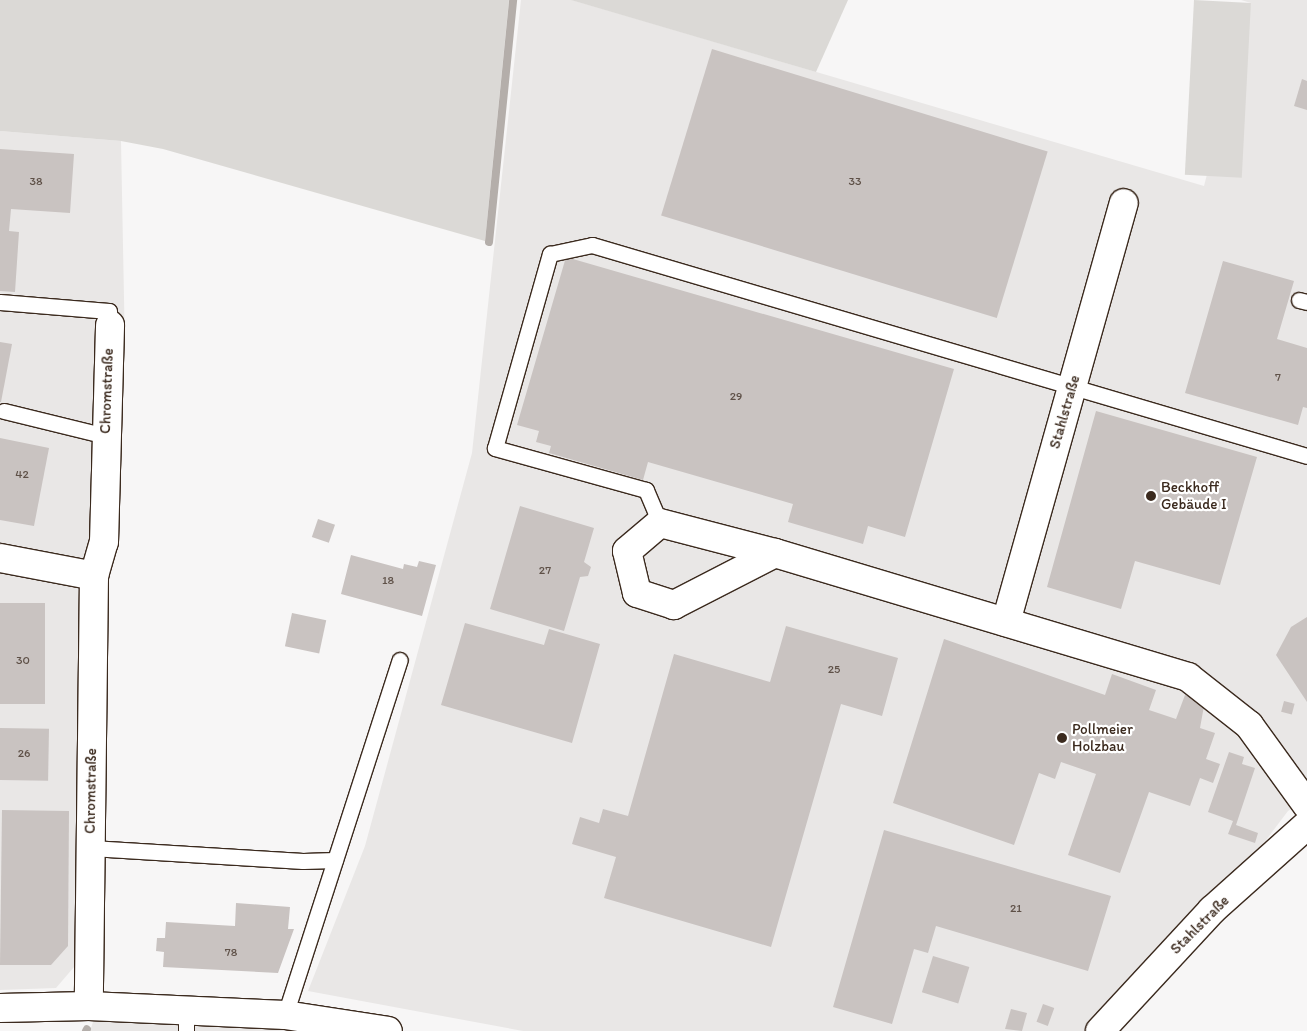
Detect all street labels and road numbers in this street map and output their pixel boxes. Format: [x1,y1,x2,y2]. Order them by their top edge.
street label: Chromstraße [97,348,117,434]
street label: Stahlstraße [1046,373,1084,451]
street label: Chromstraße [81,748,101,834]
street label: Stahlstraße [1167,892,1233,958]

